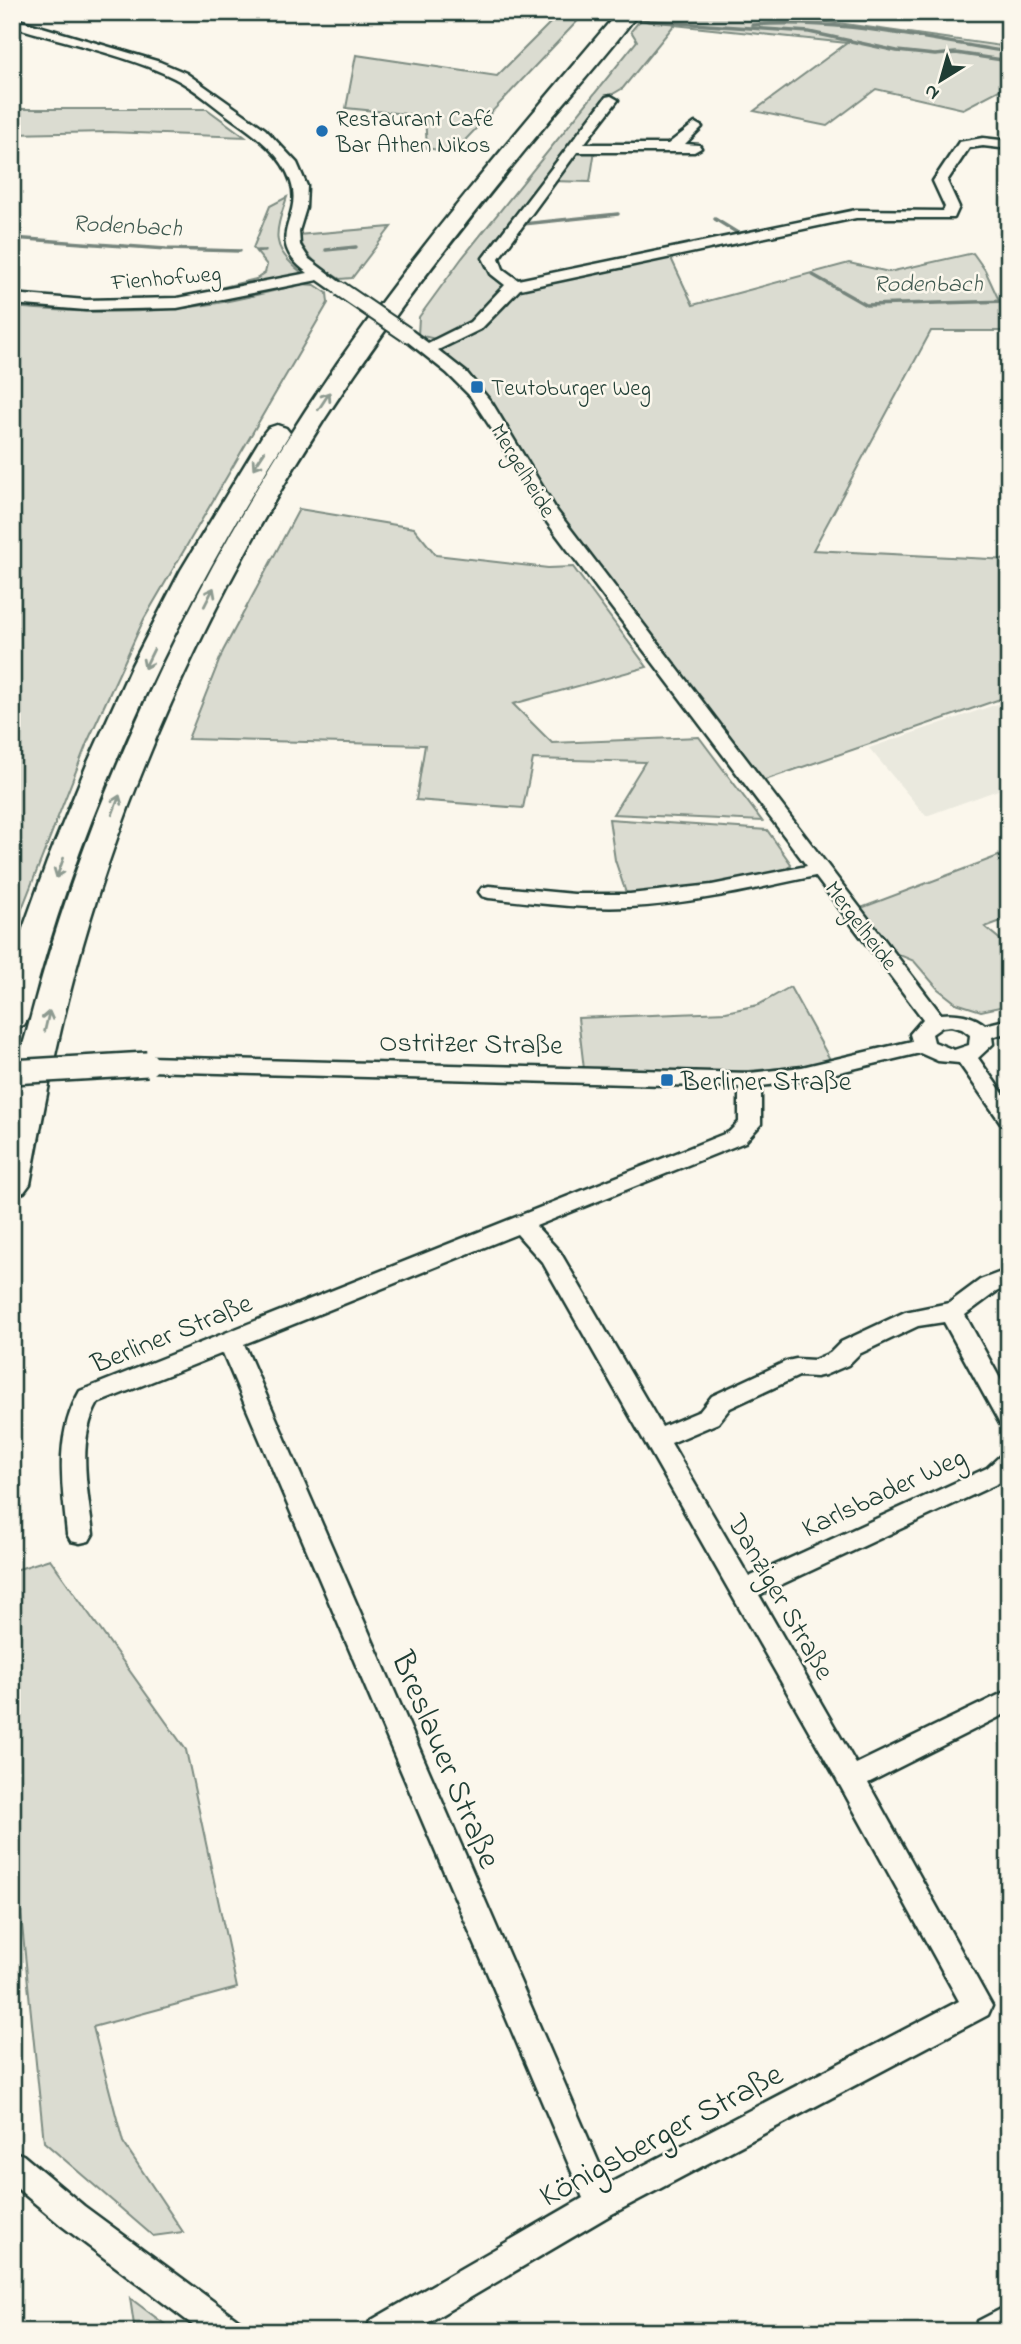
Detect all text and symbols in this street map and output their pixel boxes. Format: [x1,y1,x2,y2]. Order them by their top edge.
north arrow [906,46,976,116]
text: N [919,77,946,106]
place label: Restaurant Café Bar Athen Nikos [335,104,494,163]
marker: Restaurant Café Bar Athen Nikos [314,123,330,139]
water label: Rodenbach [71,207,183,248]
street label: Fienhofweg [109,258,223,302]
water label: Rodenbach [873,268,983,303]
place label: Teutoburger Weg [491,373,651,407]
marker: Teutoburger Weg [469,379,485,395]
one-way arrow [318,392,332,412]
street label: Mergelheide [480,418,563,526]
one-way arrow [252,450,266,469]
one-way arrow [202,587,216,608]
one-way arrow [141,648,155,669]
one-way arrow [111,794,124,816]
one-way arrow [52,857,65,879]
street label: Mergelheide [815,875,905,979]
one-way arrow [41,1010,54,1033]
street label: Ostritzer Straße [379,1023,563,1068]
place label: Berliner Straße [680,1063,852,1104]
marker: Berliner Straße [659,1072,675,1088]
street label: Berliner Straße [85,1284,259,1387]
street label: Karlsbader Weg [796,1438,973,1550]
street label: Danziger Straße [714,1506,843,1689]
street label: Breslauer Straße [377,1644,512,1877]
street label: Königsberger Straße [531,2052,793,2221]

